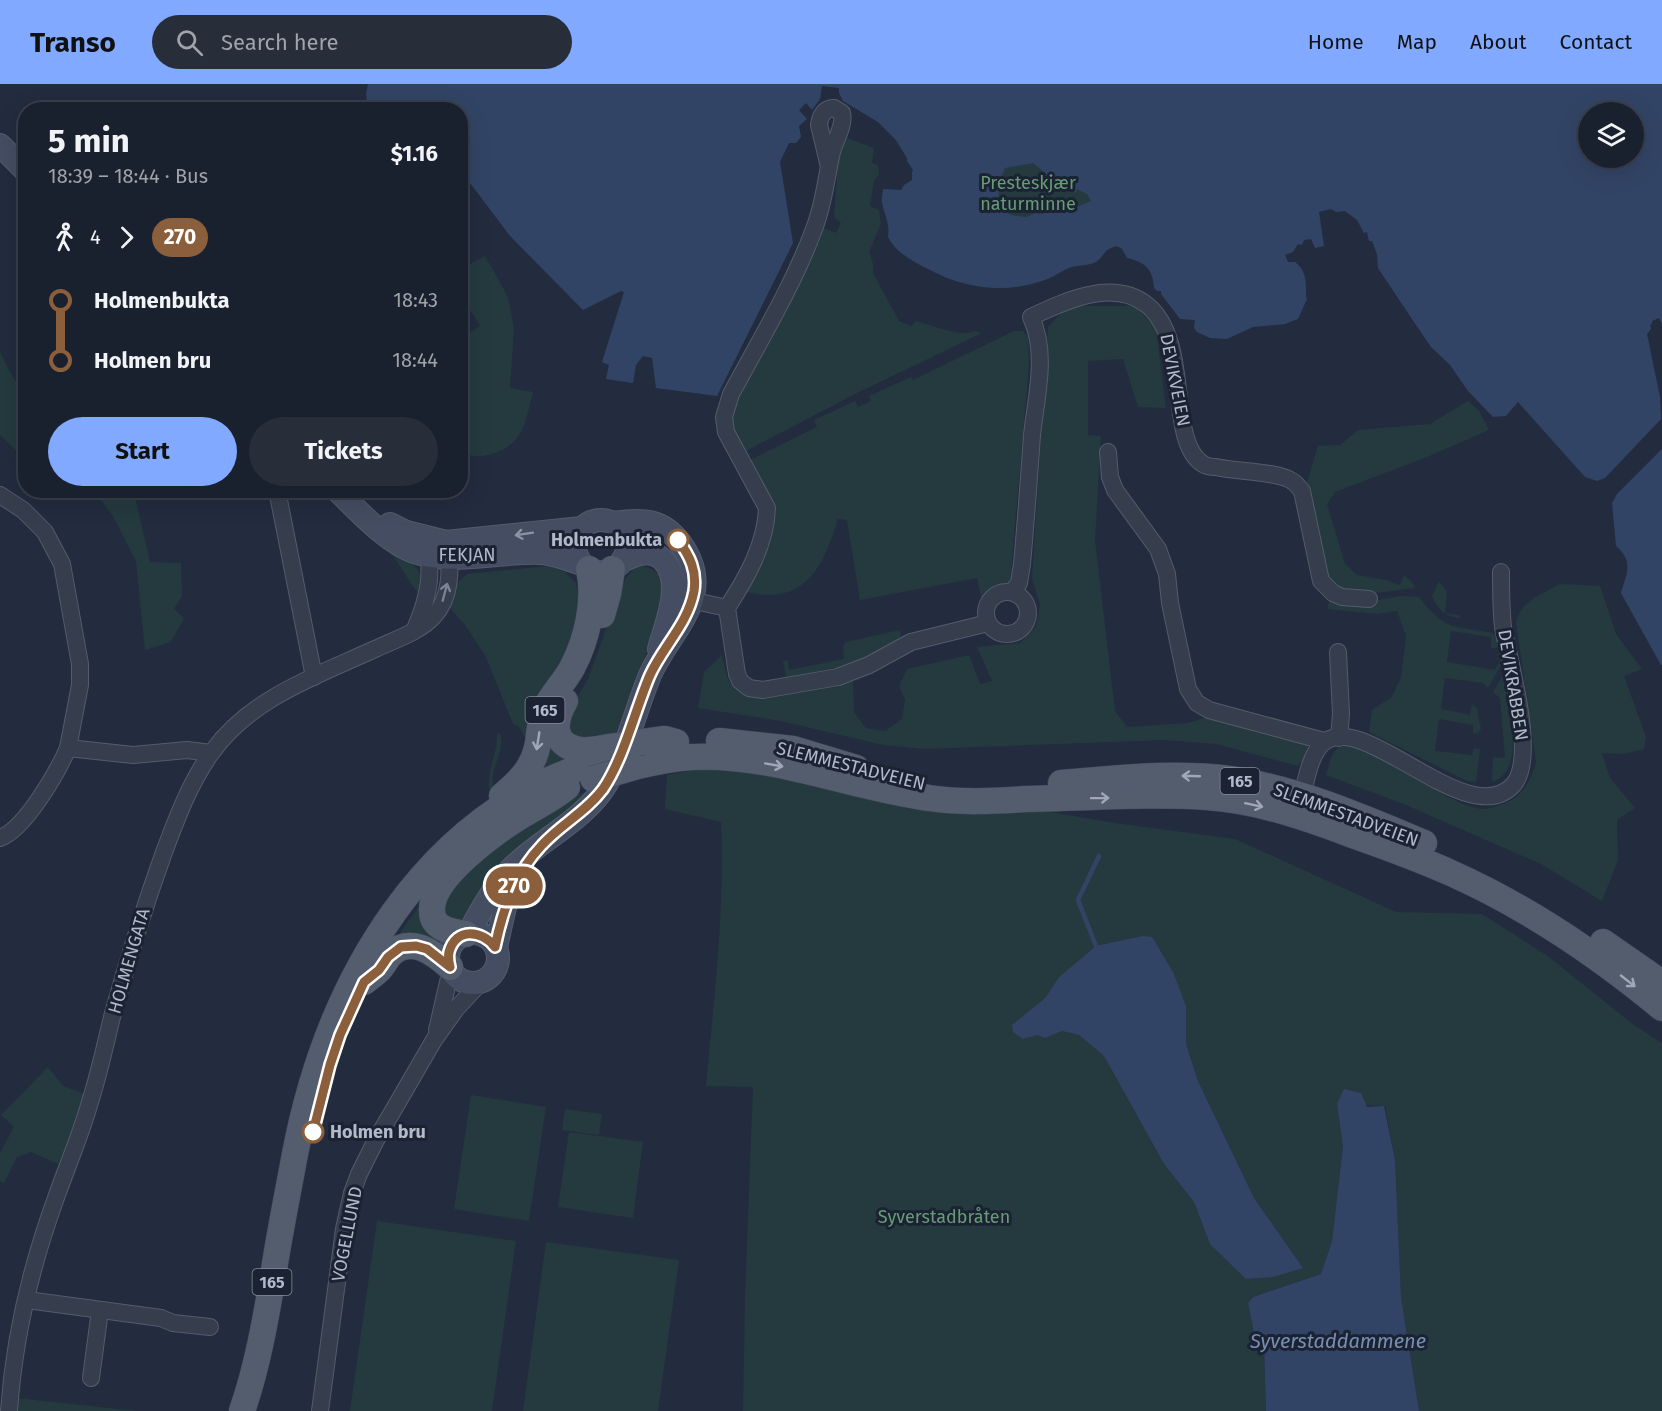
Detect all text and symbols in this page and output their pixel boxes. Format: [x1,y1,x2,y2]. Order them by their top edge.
search box [152,15,572,69]
text: Transo [30,26,116,59]
icon: search [173,26,206,59]
text: Search here [221,29,338,56]
text: Home [1308,29,1364,55]
text: Map [1397,29,1437,55]
text: About [1470,29,1527,55]
text: Contact [1560,29,1632,55]
map controls [1578,102,1644,168]
button: layers [1578,102,1644,168]
text: 5 min [48,121,130,161]
text: $1.16 [391,140,438,167]
text: 18:39 – 18:44 · Bus [48,164,208,188]
park label: Presteskjær naturminne [980,172,1076,215]
icon: walk [48,221,81,254]
icon: forward [110,221,143,254]
text: 270 [164,224,196,250]
text: 4 [90,225,101,249]
text: Holmenbukta [94,287,230,314]
text: 18:43 [393,288,438,312]
street label: DEVIKVEIEN [1155,332,1195,428]
text: Holmen bru [94,347,211,374]
text: 18:44 [392,348,438,372]
button: Start [48,417,237,486]
button: Tickets [249,417,438,486]
one-way arrow [515,528,534,539]
place label: Holmenbukta [551,529,662,551]
marker: Holmenbukta [667,529,689,551]
street label: FEKJAN [438,544,496,566]
one-way arrow [440,583,452,602]
street label: DEVIKRABBEN [1493,628,1533,742]
road number: 165 [526,697,564,723]
one-way arrow [532,731,543,751]
street label: SLEMMESTADVEIEN [774,737,928,795]
one-way arrow [763,760,783,771]
road number: 165 [1220,768,1260,794]
one-way arrow [1182,770,1202,781]
street label: SLEMMESTADVEIEN [1271,779,1421,851]
one-way arrow [1089,792,1109,803]
one-way arrow [1244,800,1263,811]
line badge: 270 [480,866,548,906]
text: 270 [498,873,530,899]
street label: HOLMENGATA [103,905,155,1016]
one-way arrow [1620,975,1636,988]
marker: Holmen bru [302,1121,324,1143]
place label: Holmen bru [330,1121,426,1143]
street label: VOGELLUND [327,1184,367,1284]
park label: Syverstadbråten [878,1206,1010,1228]
road number: 165 [252,1269,292,1295]
water label: Syverstaddammene [1249,1329,1426,1353]

